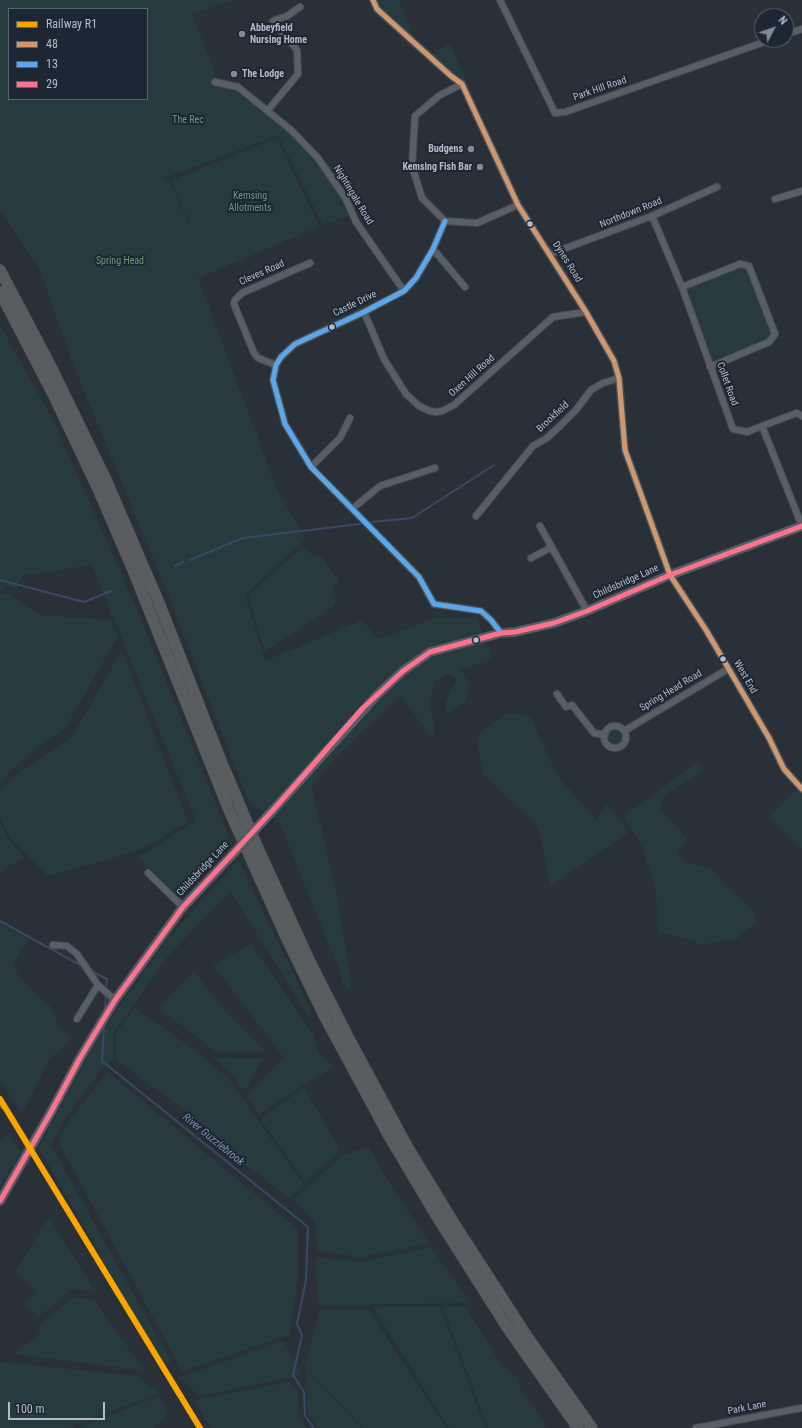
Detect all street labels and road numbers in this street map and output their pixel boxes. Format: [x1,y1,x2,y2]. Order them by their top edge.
street label: Park Hill Road [572,74,628,104]
street label: Nightingale Road [330,163,376,227]
street label: Northdown Road [598,195,664,231]
street label: Dynes Road [550,239,584,285]
street label: Cleves Road [237,258,287,288]
street label: Castle Drive [331,288,379,320]
street label: Oxen Hill Road [447,352,497,400]
street label: Collet Road [714,361,740,407]
street label: Brookfield [534,399,572,435]
street label: Childsbridge Lane [591,562,661,602]
street label: West End [731,658,759,696]
street label: Spring Head Road [638,668,704,714]
street label: Childsbridge Lane [174,839,232,899]
street label: Park Lane [727,1398,767,1418]

